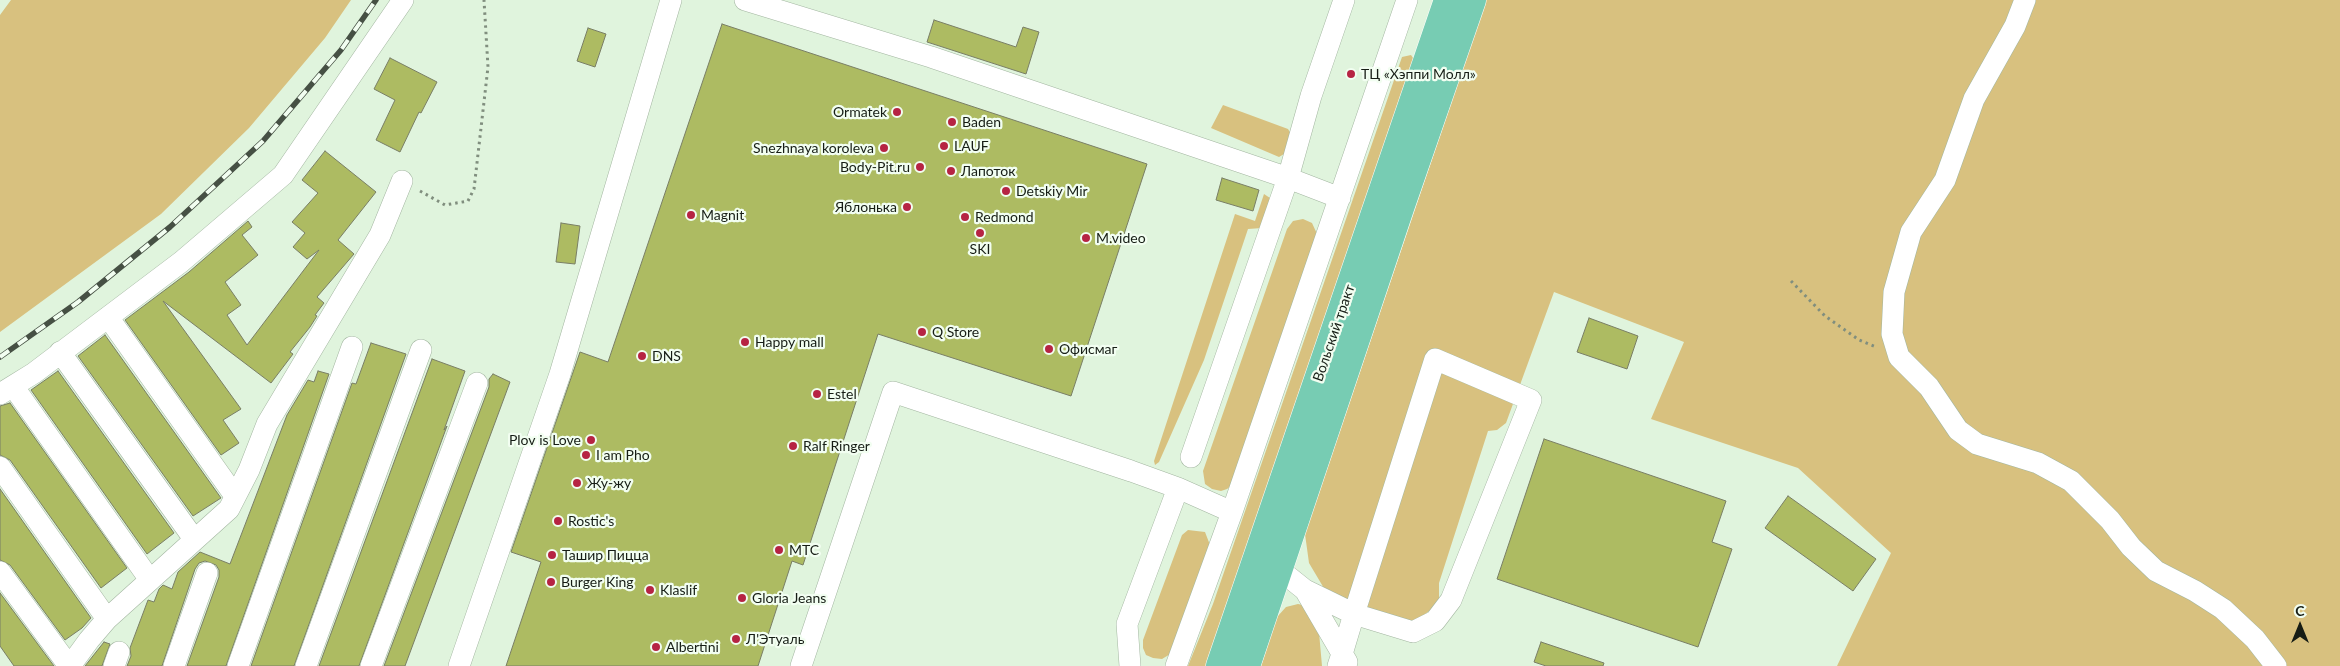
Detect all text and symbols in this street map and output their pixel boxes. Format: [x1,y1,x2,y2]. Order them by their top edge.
place label: ТЦ «Хэппи Молл» [1361,66,1476,82]
marker: ТЦ «Хэппи Молл» [1345,68,1357,80]
place label: Ormatek [833,104,887,120]
marker: Ormatek [891,106,903,118]
place label: Baden [962,114,1001,130]
marker: Baden [946,116,958,128]
place label: LAUF [954,138,989,154]
place label: Snezhnaya koroleva [753,140,874,156]
marker: LAUF [938,140,950,152]
marker: Snezhnaya koroleva [878,142,890,154]
place label: Body-Pit.ru [840,159,910,175]
marker: Body-Pit.ru [914,161,926,173]
place label: Лапоток [961,163,1015,179]
marker: Лапоток [945,165,957,177]
place label: Detskiy Mir [1016,183,1088,199]
marker: Detskiy Mir [1000,185,1012,197]
place label: Яблонька [835,199,897,215]
marker: Яблонька [901,201,913,213]
place label: Magnit [701,207,744,223]
marker: Magnit [685,209,697,221]
place label: Redmond [975,209,1034,225]
marker: Redmond [959,211,971,223]
marker: SKI [974,227,986,239]
place label: M.video [1096,230,1146,246]
marker: M.video [1080,232,1092,244]
place label: SKI [970,241,990,257]
street label: Вольский тракт [1310,282,1358,384]
place label: Q Store [932,324,979,340]
marker: Q Store [916,326,928,338]
place label: Happy mall [755,334,824,350]
marker: Happy mall [739,336,751,348]
place label: Офисмаг [1059,341,1117,357]
marker: Офисмаг [1043,343,1055,355]
place label: DNS [652,348,681,364]
marker: DNS [636,350,648,362]
place label: Estel [827,386,857,402]
marker: Estel [811,388,823,400]
place label: Plov is Love [509,432,581,448]
marker: Plov is Love [585,434,597,446]
place label: Ralf Ringer [803,438,870,454]
marker: Ralf Ringer [787,440,799,452]
place label: I am Pho [596,447,650,463]
marker: I am Pho [580,449,592,461]
place label: Жу-жу [587,475,631,491]
marker: Жу-жу [571,477,583,489]
place label: Rostic's [568,513,614,529]
marker: Rostic's [552,515,564,527]
place label: МТС [789,542,819,558]
marker: МТС [773,544,785,556]
place label: Ташир Пицца [562,547,649,563]
marker: Ташир Пицца [546,549,558,561]
place label: Burger King [561,574,634,590]
marker: Burger King [545,576,557,588]
place label: Klaslif [660,582,697,598]
marker: Klaslif [644,584,656,596]
place label: Gloria Jeans [752,590,826,606]
marker: Gloria Jeans [736,592,748,604]
north arrow [2275,601,2325,651]
text: С [2295,602,2305,619]
place label: Л'Этуаль [746,631,804,647]
marker: Л'Этуаль [730,633,742,645]
place label: Albertini [666,639,719,655]
marker: Albertini [650,641,662,653]

